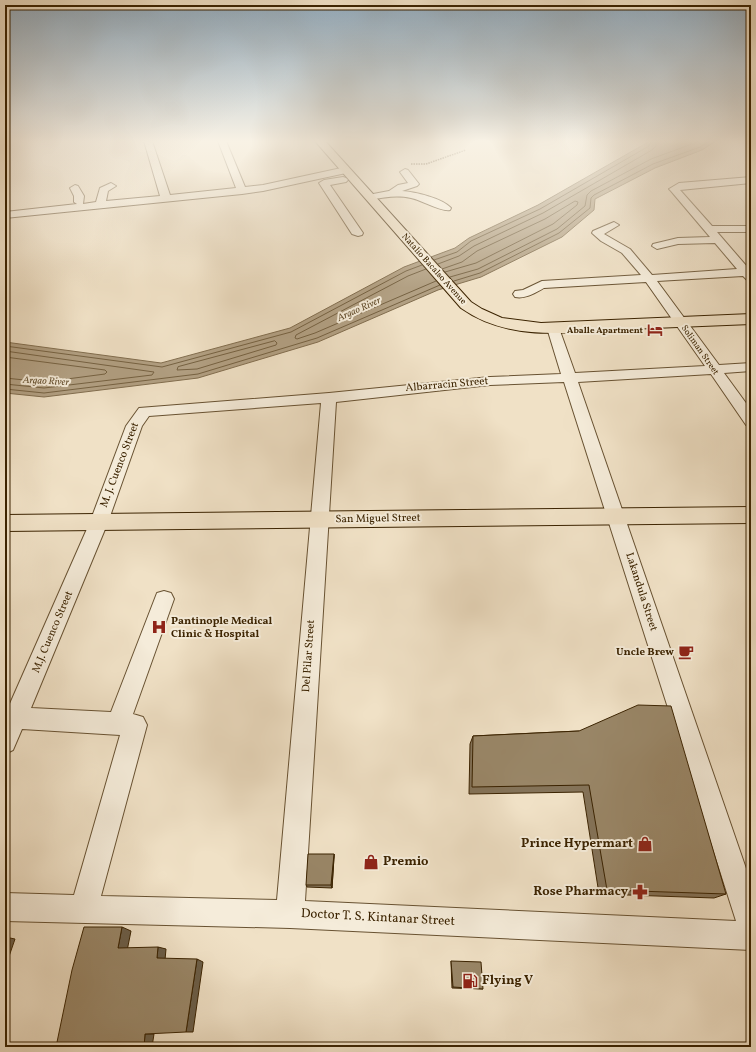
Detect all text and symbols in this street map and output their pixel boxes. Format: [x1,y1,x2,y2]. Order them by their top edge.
street label: Natalio Bacalso Avenue [398,231,470,307]
water label: Argao River [334,293,383,325]
hotel icon: Aballe Apartment [646,321,664,339]
street label: Soliman Street [678,322,722,378]
place label: Aballe Apartment [567,324,644,337]
water label: Argao River [22,373,70,389]
street label: Albarracin Street [405,374,489,396]
street label: M. J. Cuenco Street [97,420,143,510]
street label: San Miguel Street [335,511,421,527]
street label: Lakandula Street [621,551,661,633]
street label: M.J. Cuenco Street [29,589,77,675]
place label: Pantinople Medical Clinic & Hospital [171,614,273,642]
hospital icon: Pantinople Medical Clinic & Hospital [150,618,168,636]
street label: Del Pilar Street [299,619,319,693]
cafe icon: Uncle Brew [677,643,695,661]
place label: Uncle Brew [616,645,674,660]
place label: Prince Hypermart [521,835,633,853]
shop icon: Prince Hypermart [636,835,654,853]
shop icon: Premio [362,853,380,871]
place label: Premio [383,853,429,871]
place label: Rose Pharmacy [533,883,629,901]
pharmacy icon: Rose Pharmacy [631,883,649,901]
street label: Doctor T. S. Kintanar Street [301,905,456,931]
fuel station icon: Flying V [461,972,479,990]
place label: Flying V [482,972,533,990]

